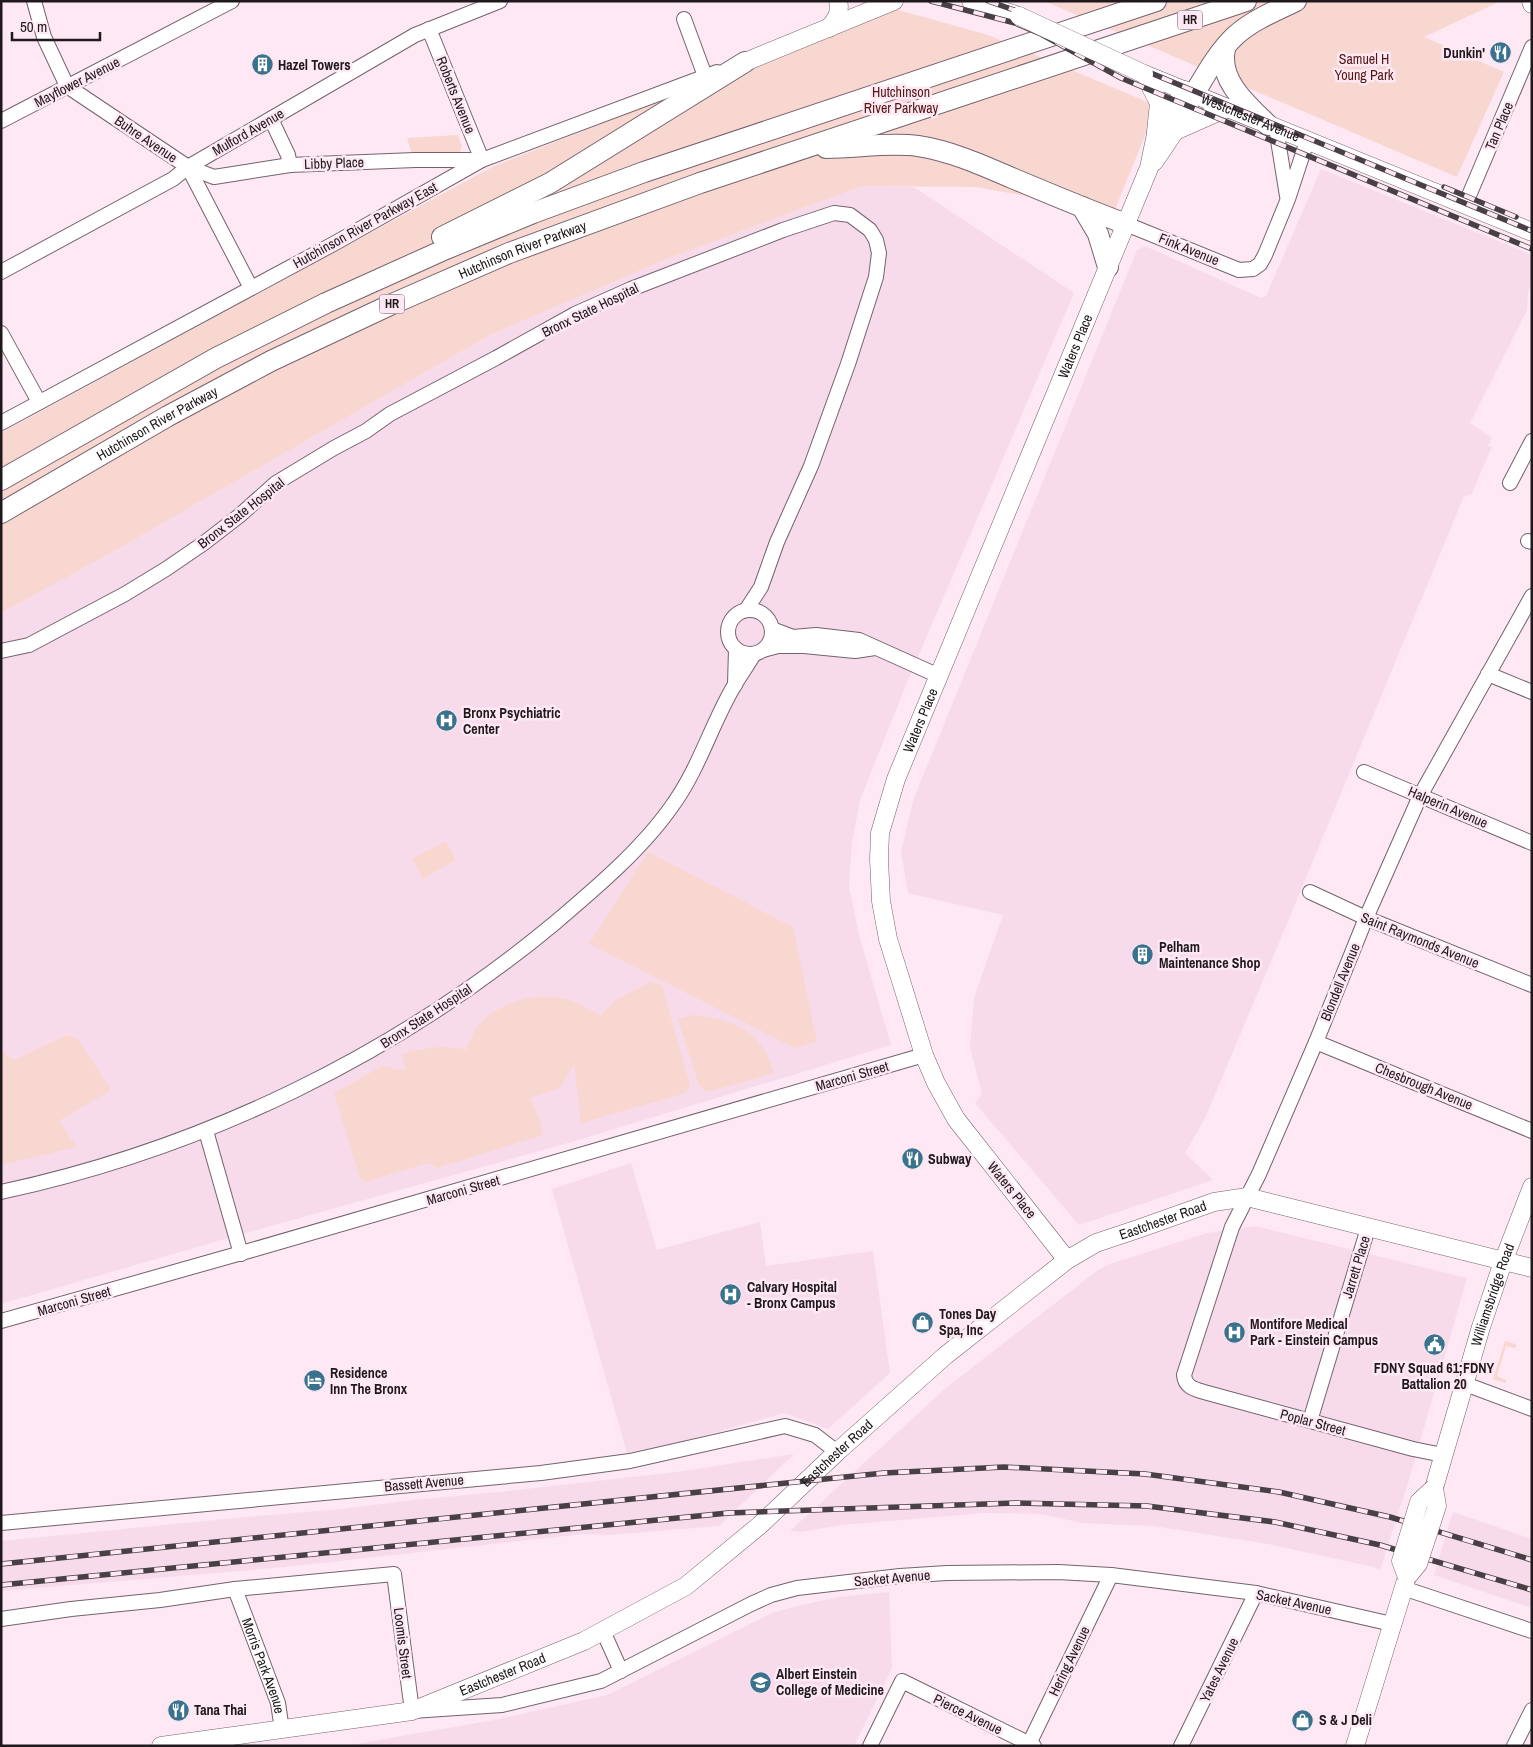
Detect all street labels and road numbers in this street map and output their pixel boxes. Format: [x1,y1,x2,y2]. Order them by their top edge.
road number: HR [1178,10,1202,30]
street label: Mayflower Avenue [31,53,123,111]
street label: Roberts Avenue [432,54,480,136]
street label: Westchester Avenue [1198,89,1303,146]
street label: Tan Place [1481,99,1517,153]
street label: Mulford Avenue [209,104,287,160]
street label: Buhre Avenue [111,111,181,167]
street label: Libby Place [304,153,364,173]
street label: Hutchinson River Parkway East [290,178,440,272]
street label: Hutchinson River Parkway [456,216,589,283]
street label: Fink Avenue [1156,229,1222,269]
street label: Bronx State Hospital [539,279,641,341]
road number: HR [380,294,404,314]
street label: Waters Place [1054,311,1097,381]
street label: Hutchinson River Parkway [93,382,221,465]
street label: Bronx State Hospital [194,473,288,553]
street label: Waters Place [899,686,942,755]
street label: Halperin Avenue [1406,782,1490,832]
street label: Saint Raymonds Avenue [1358,908,1482,972]
street label: Blondell Avenue [1316,941,1364,1023]
street label: Bronx State Hospital [377,980,475,1052]
street label: Marconi Street [813,1057,891,1095]
street label: Chesbrough Avenue [1372,1058,1476,1114]
street label: Waters Place [984,1158,1040,1222]
street label: Marconi Street [424,1171,502,1209]
street label: Eastchester Road [1117,1196,1209,1244]
street label: Jarrett Place [1338,1234,1374,1300]
street label: Williamsbridge Road [1467,1241,1518,1348]
street label: Marconi Street [35,1282,113,1320]
street label: Poplar Street [1278,1405,1348,1439]
street label: Eastchester Road [797,1416,876,1491]
street label: Bassett Avenue [384,1471,464,1495]
street label: Sacket Avenue [853,1566,931,1590]
street label: Sacket Avenue [1255,1585,1333,1619]
street label: Loomis Street [390,1606,416,1680]
street label: Morris Park Avenue [238,1615,288,1715]
street label: Hering Avenue [1044,1623,1094,1699]
street label: Yates Avenue [1196,1635,1242,1705]
street label: Eastchester Road [457,1649,548,1700]
street label: Pierce Avenue [931,1690,1005,1738]

